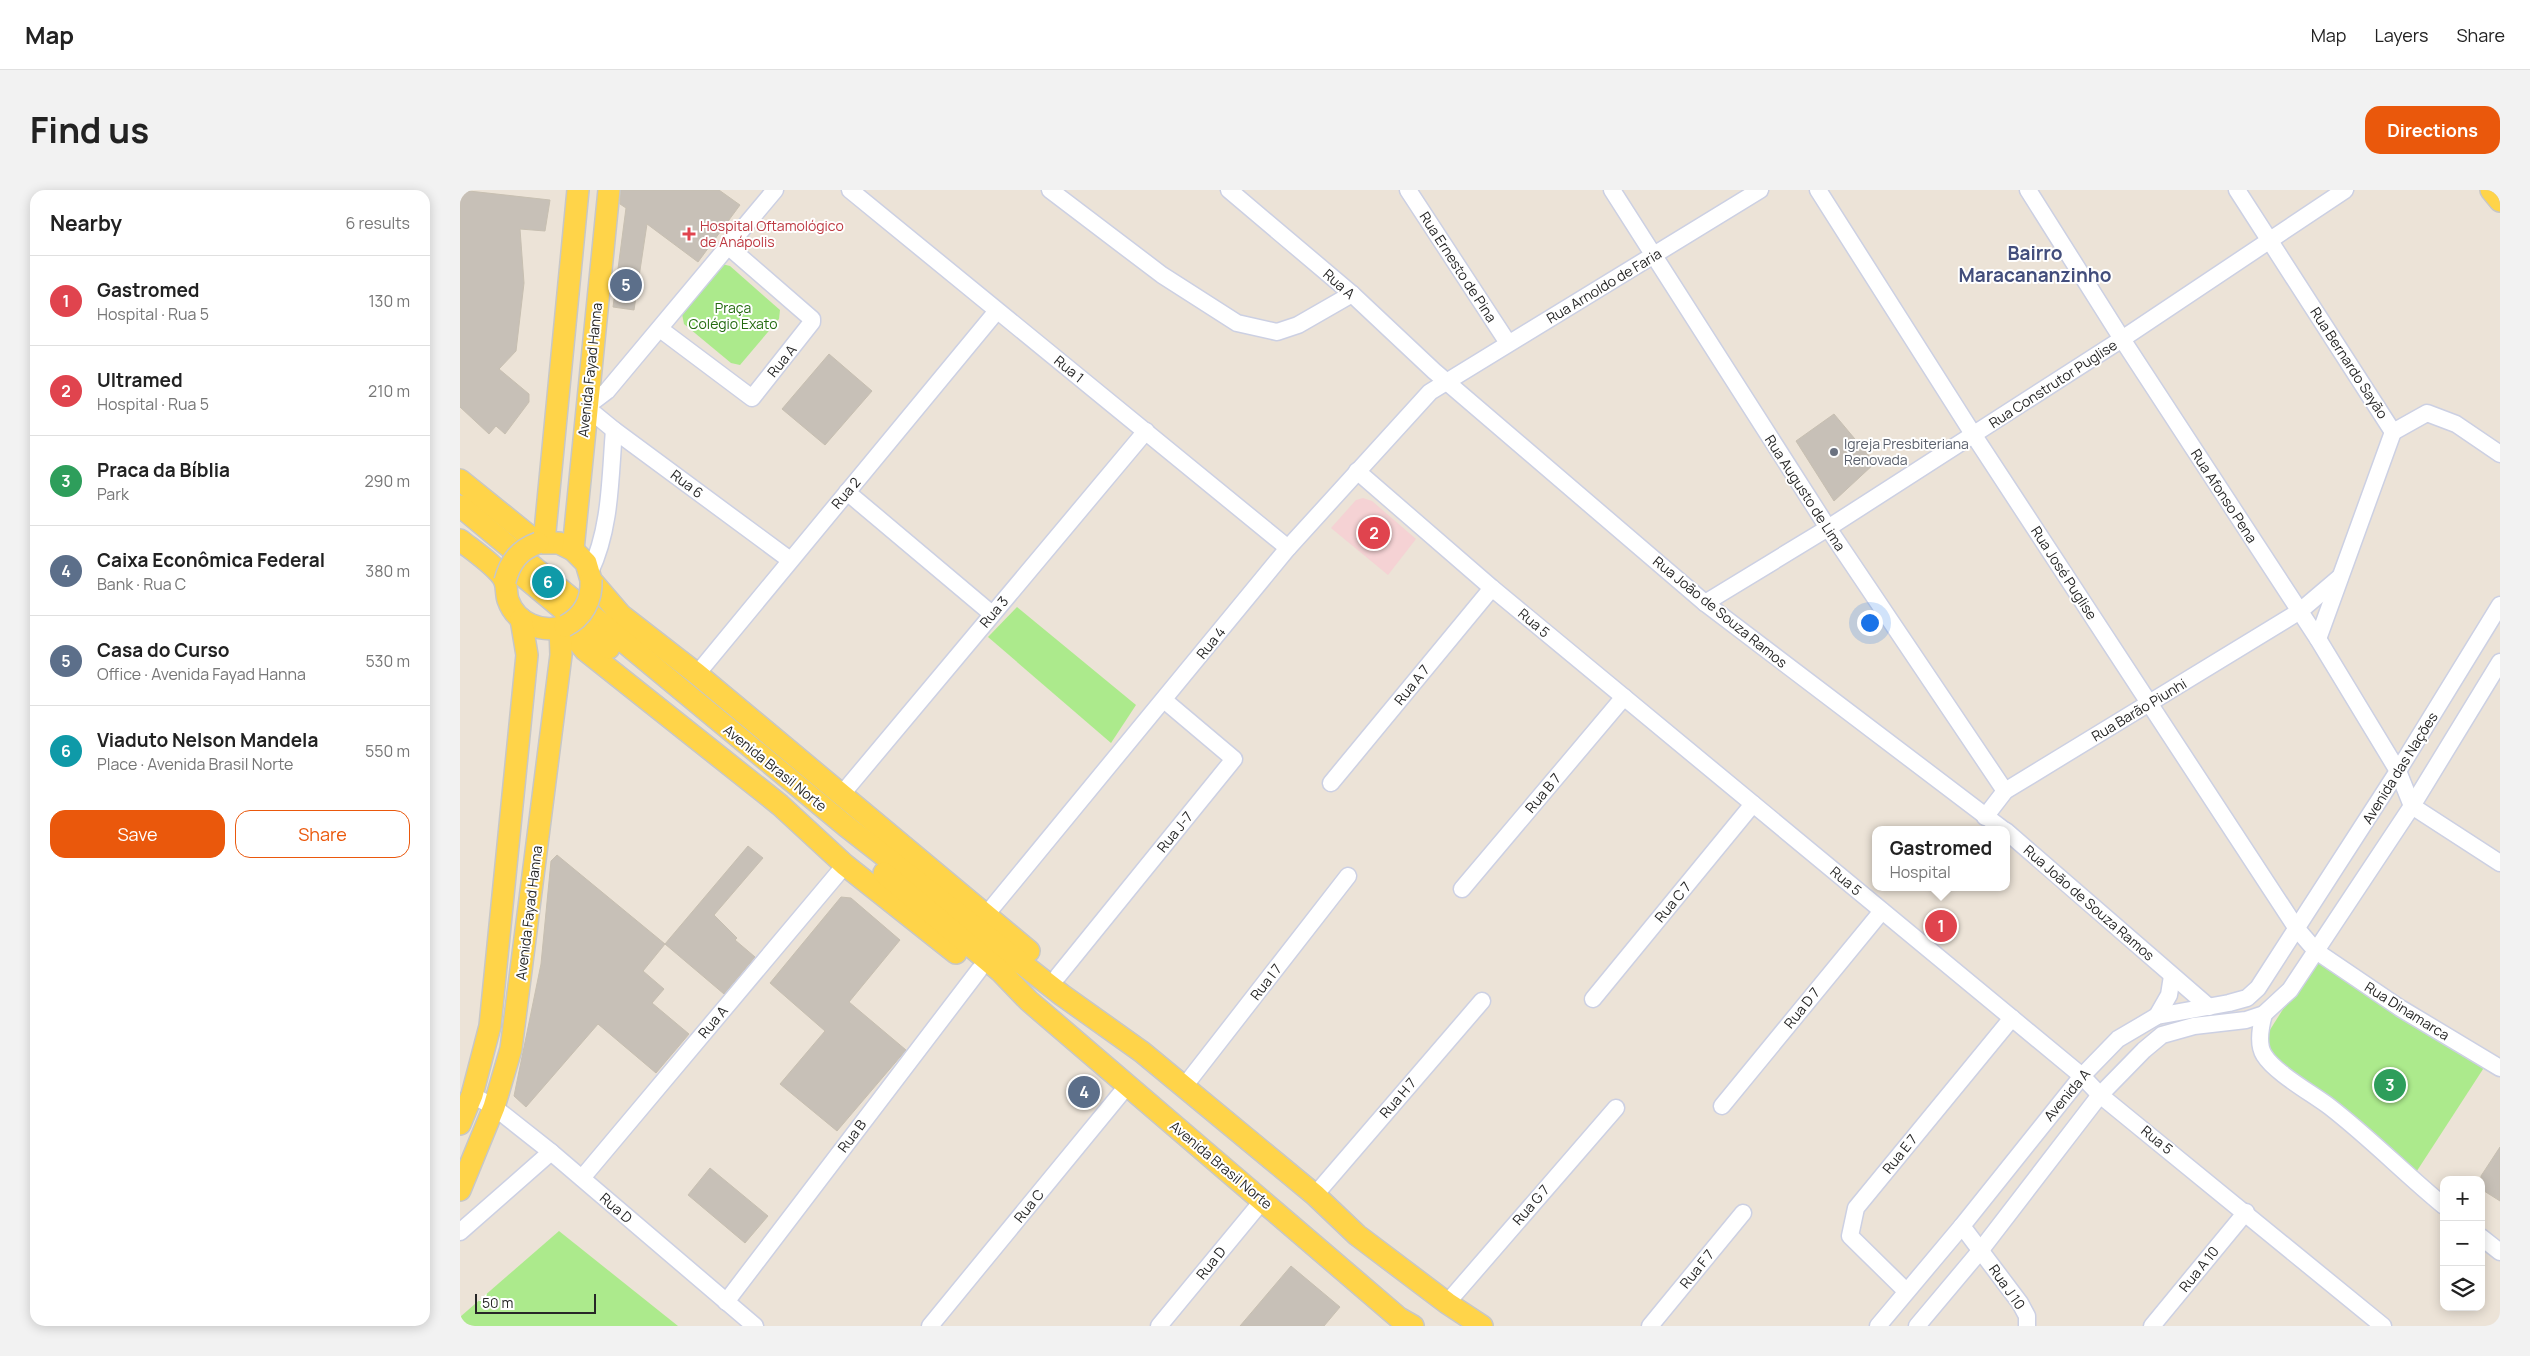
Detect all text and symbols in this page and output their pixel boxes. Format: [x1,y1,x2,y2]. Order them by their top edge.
text: Map [25,18,74,51]
text: Map [2311,23,2346,47]
text: Layers [2374,23,2428,47]
text: Share [2456,23,2505,47]
text: Find us [30,106,149,154]
button: Directions [2365,106,2500,154]
street label: Rua Ernesto de Pina [1416,208,1501,326]
text: Nearby [50,209,122,237]
text: 6 results [345,212,410,234]
place label: Hospital Oftamológico de Anápolis [700,216,844,251]
marker: Hospital Oftamológico de Anápolis [682,227,696,241]
district label: Bairro Maracananzinho [1959,240,2111,288]
street label: Rua Arnoldo de Faria [1543,244,1665,327]
street label: Rua A [1319,264,1359,303]
pin: 5 [610,266,642,304]
text: Gastromed [97,277,200,303]
text: 1 [62,290,70,312]
text: 130 m [368,290,410,312]
park label: Praça Colégio Exato [689,298,777,333]
street label: Avenida Fayad Hanna [573,302,606,438]
text: Hospital · Rua 5 [97,303,209,325]
street label: Rua Bernardo Sayão [2306,303,2393,422]
street label: Rua Construtor Puglise [1985,335,2120,432]
street label: Rua A [763,340,801,381]
street label: Rua 1 [1050,351,1088,386]
text: Ultramed [97,367,183,393]
text: 2 [61,380,71,402]
text: 210 m [368,380,410,402]
text: Hospital · Rua 5 [97,393,209,415]
street label: Rua Augusto de Lima [1761,431,1850,554]
place label: Igreja Presbiteriana Renovada [1844,434,1969,469]
street label: Rua Afonso Pena [2187,445,2262,546]
marker: Igreja Presbiteriana Renovada [1828,446,1840,458]
text: Praca da Bíblia [97,457,230,483]
street label: Rua 6 [667,465,708,502]
text: 3 [61,470,71,492]
text: 290 m [364,470,410,492]
street label: Rua 2 [827,473,864,512]
text: Park [97,483,129,505]
pin: 2 [1358,514,1390,552]
street label: Rua José Puglise [2027,522,2102,623]
text: Caixa Econômica Federal [97,547,325,573]
street label: Rua João de Souza Ramos [1649,552,1791,672]
text: 4 [61,560,71,582]
text: 380 m [365,560,410,582]
pin: 6 [532,563,564,601]
text: Bank · Rua C [97,573,186,595]
street label: Rua 3 [975,592,1012,631]
street label: Rua 5 [1514,604,1554,641]
your location [1857,610,1883,636]
street label: Rua 4 [1192,623,1229,663]
text: Casa do Curso [97,637,229,663]
text: 5 [61,650,71,672]
text: 530 m [365,650,410,672]
street label: Rua A 7 [1390,661,1434,709]
text: Office · Avenida Fayad Hanna [97,663,306,685]
street label: Rua Barão Piunhi [2088,674,2190,745]
street label: Avenida das Nações [2357,708,2442,827]
street label: Avenida Brasil Norte [720,720,831,815]
text: Viaduto Nelson Mandela [97,727,318,753]
text: 6 [61,740,71,762]
text: 550 m [365,740,410,762]
text: Place · Avenida Brasil Norte [97,753,293,775]
street label: Rua B 7 [1521,769,1565,816]
street label: Rua J-7 [1152,807,1197,856]
button: Save [50,810,225,858]
button: Share [235,810,410,858]
popup [1872,826,2010,891]
text: Gastromed [1890,835,1992,861]
street label: Rua João de Souza Ramos [2020,841,2159,965]
street label: Avenida Fayad Hanna [511,845,546,981]
text: Hospital [1890,861,1951,883]
street label: Rua 5 [1826,862,1866,899]
street label: Rua C 7 [1650,877,1695,926]
pin: 1 [1925,907,1957,945]
street label: Rua I 7 [1246,960,1286,1004]
street label: Rua Dinamarca [2361,977,2453,1044]
street label: Rua D 7 [1779,983,1824,1032]
street label: Rua A [694,1001,732,1042]
street label: Avenida A [2039,1065,2094,1125]
pin: 3 [2374,1066,2406,1104]
pin: 4 [1068,1073,1100,1111]
street label: Rua H 7 [1375,1074,1420,1122]
street label: Rua B [833,1115,870,1156]
street label: Avenida Brasil Norte [1166,1116,1276,1213]
street label: Rua 5 [2137,1121,2177,1158]
street label: Rua E 7 [1878,1130,1921,1177]
map controls [2440,1176,2485,1311]
button: + [2440,1176,2485,1221]
street label: Rua G 7 [1508,1181,1553,1229]
street label: Rua C [1009,1185,1048,1226]
street label: Rua D [596,1188,637,1227]
button: − [2440,1221,2485,1266]
street label: Rua D [1192,1242,1230,1283]
street label: Rua A 10 [2174,1242,2223,1295]
street label: Rua F 7 [1675,1245,1718,1292]
street label: Rua J 10 [1985,1260,2030,1313]
button: layers [2440,1266,2485,1311]
scale bar [475,1291,596,1314]
text: 50 m [482,1293,513,1312]

